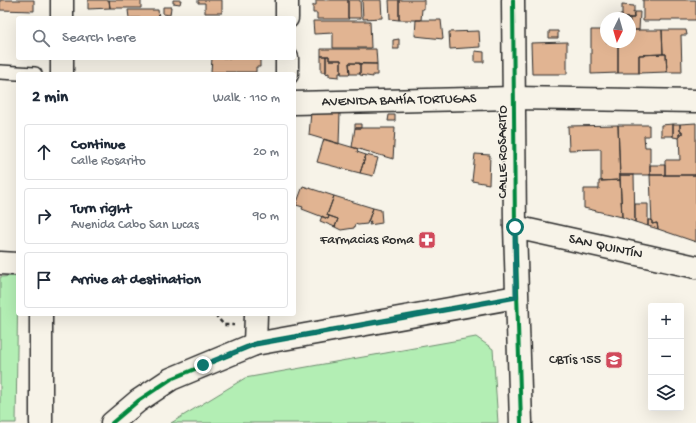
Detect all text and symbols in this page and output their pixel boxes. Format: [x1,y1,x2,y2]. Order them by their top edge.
north arrow [600,12,636,48]
search box [16,16,296,60]
icon: search [30,27,52,49]
text: Search here [62,29,136,47]
text: 2 min [32,88,68,108]
street label: AVENIDA BAHÍA TORTUGAS [321,90,477,111]
text: Walk · 110 m [213,91,280,106]
street label: CALLE ROSARITO [495,105,512,199]
text: Continue [71,136,125,154]
icon: ahead [33,141,55,163]
text: 20 m [253,145,279,160]
text: Calle Rosarito [71,154,146,169]
text: Turn right [71,200,131,218]
icon: right [33,205,55,227]
text: 90 m [253,209,279,224]
text: Avenida Cabo San Lucas [71,218,199,233]
route start [506,218,524,236]
pharmacy icon: Farmacias Roma [417,230,437,250]
street label: SAN QUINTÍN [567,231,644,263]
place label: Farmacias Roma [319,232,415,249]
icon: arrive [33,269,55,291]
text: Arrive at destination [71,271,201,289]
map controls [648,303,684,411]
button: + [648,303,684,339]
button: − [648,339,684,375]
school or university icon: CBTis 155 [604,350,624,370]
place label: CBTis 155 [549,352,601,369]
route end [194,356,212,374]
button: layers [648,375,684,411]

